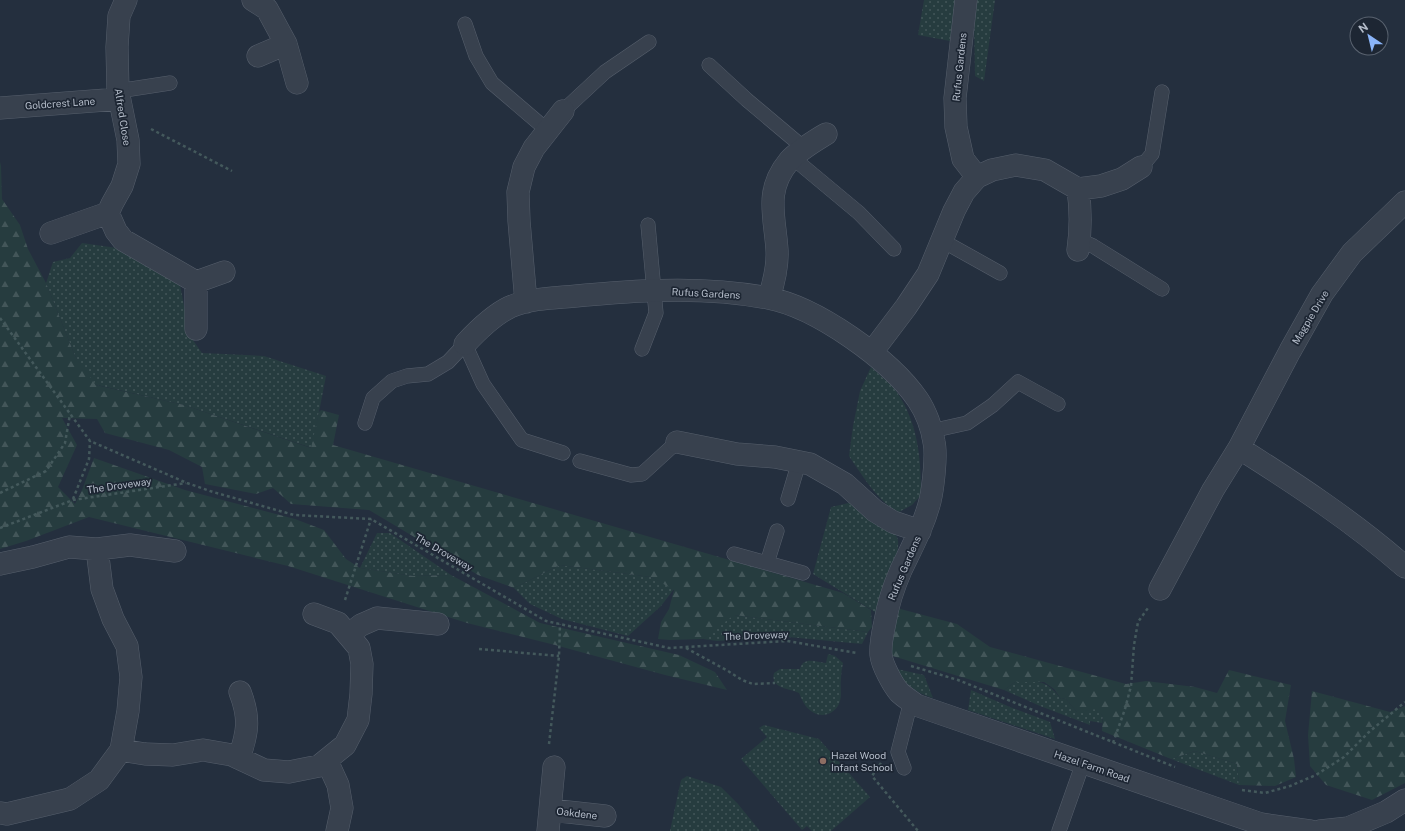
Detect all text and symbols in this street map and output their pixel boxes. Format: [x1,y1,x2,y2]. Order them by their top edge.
north arrow [1349,16,1389,56]
text: N [1356,20,1370,35]
street label: Rufus Gardens [949,32,969,102]
street label: Alfred Close [113,88,133,147]
street label: Goldcrest Lane [24,95,96,111]
street label: Rufus Gardens [671,285,741,301]
street label: Magpie Drive [1289,287,1331,346]
street label: The Droveway [86,474,153,495]
street label: The Droveway [413,531,476,574]
street label: Rufus Gardens [885,534,923,602]
street label: The Droveway [723,628,789,642]
street label: Hazel Farm Road [1053,747,1131,785]
place label: Hazel Wood Infant School [831,749,893,773]
marker: Hazel Wood Infant School [818,756,828,766]
street label: Oakdene [556,805,599,822]

